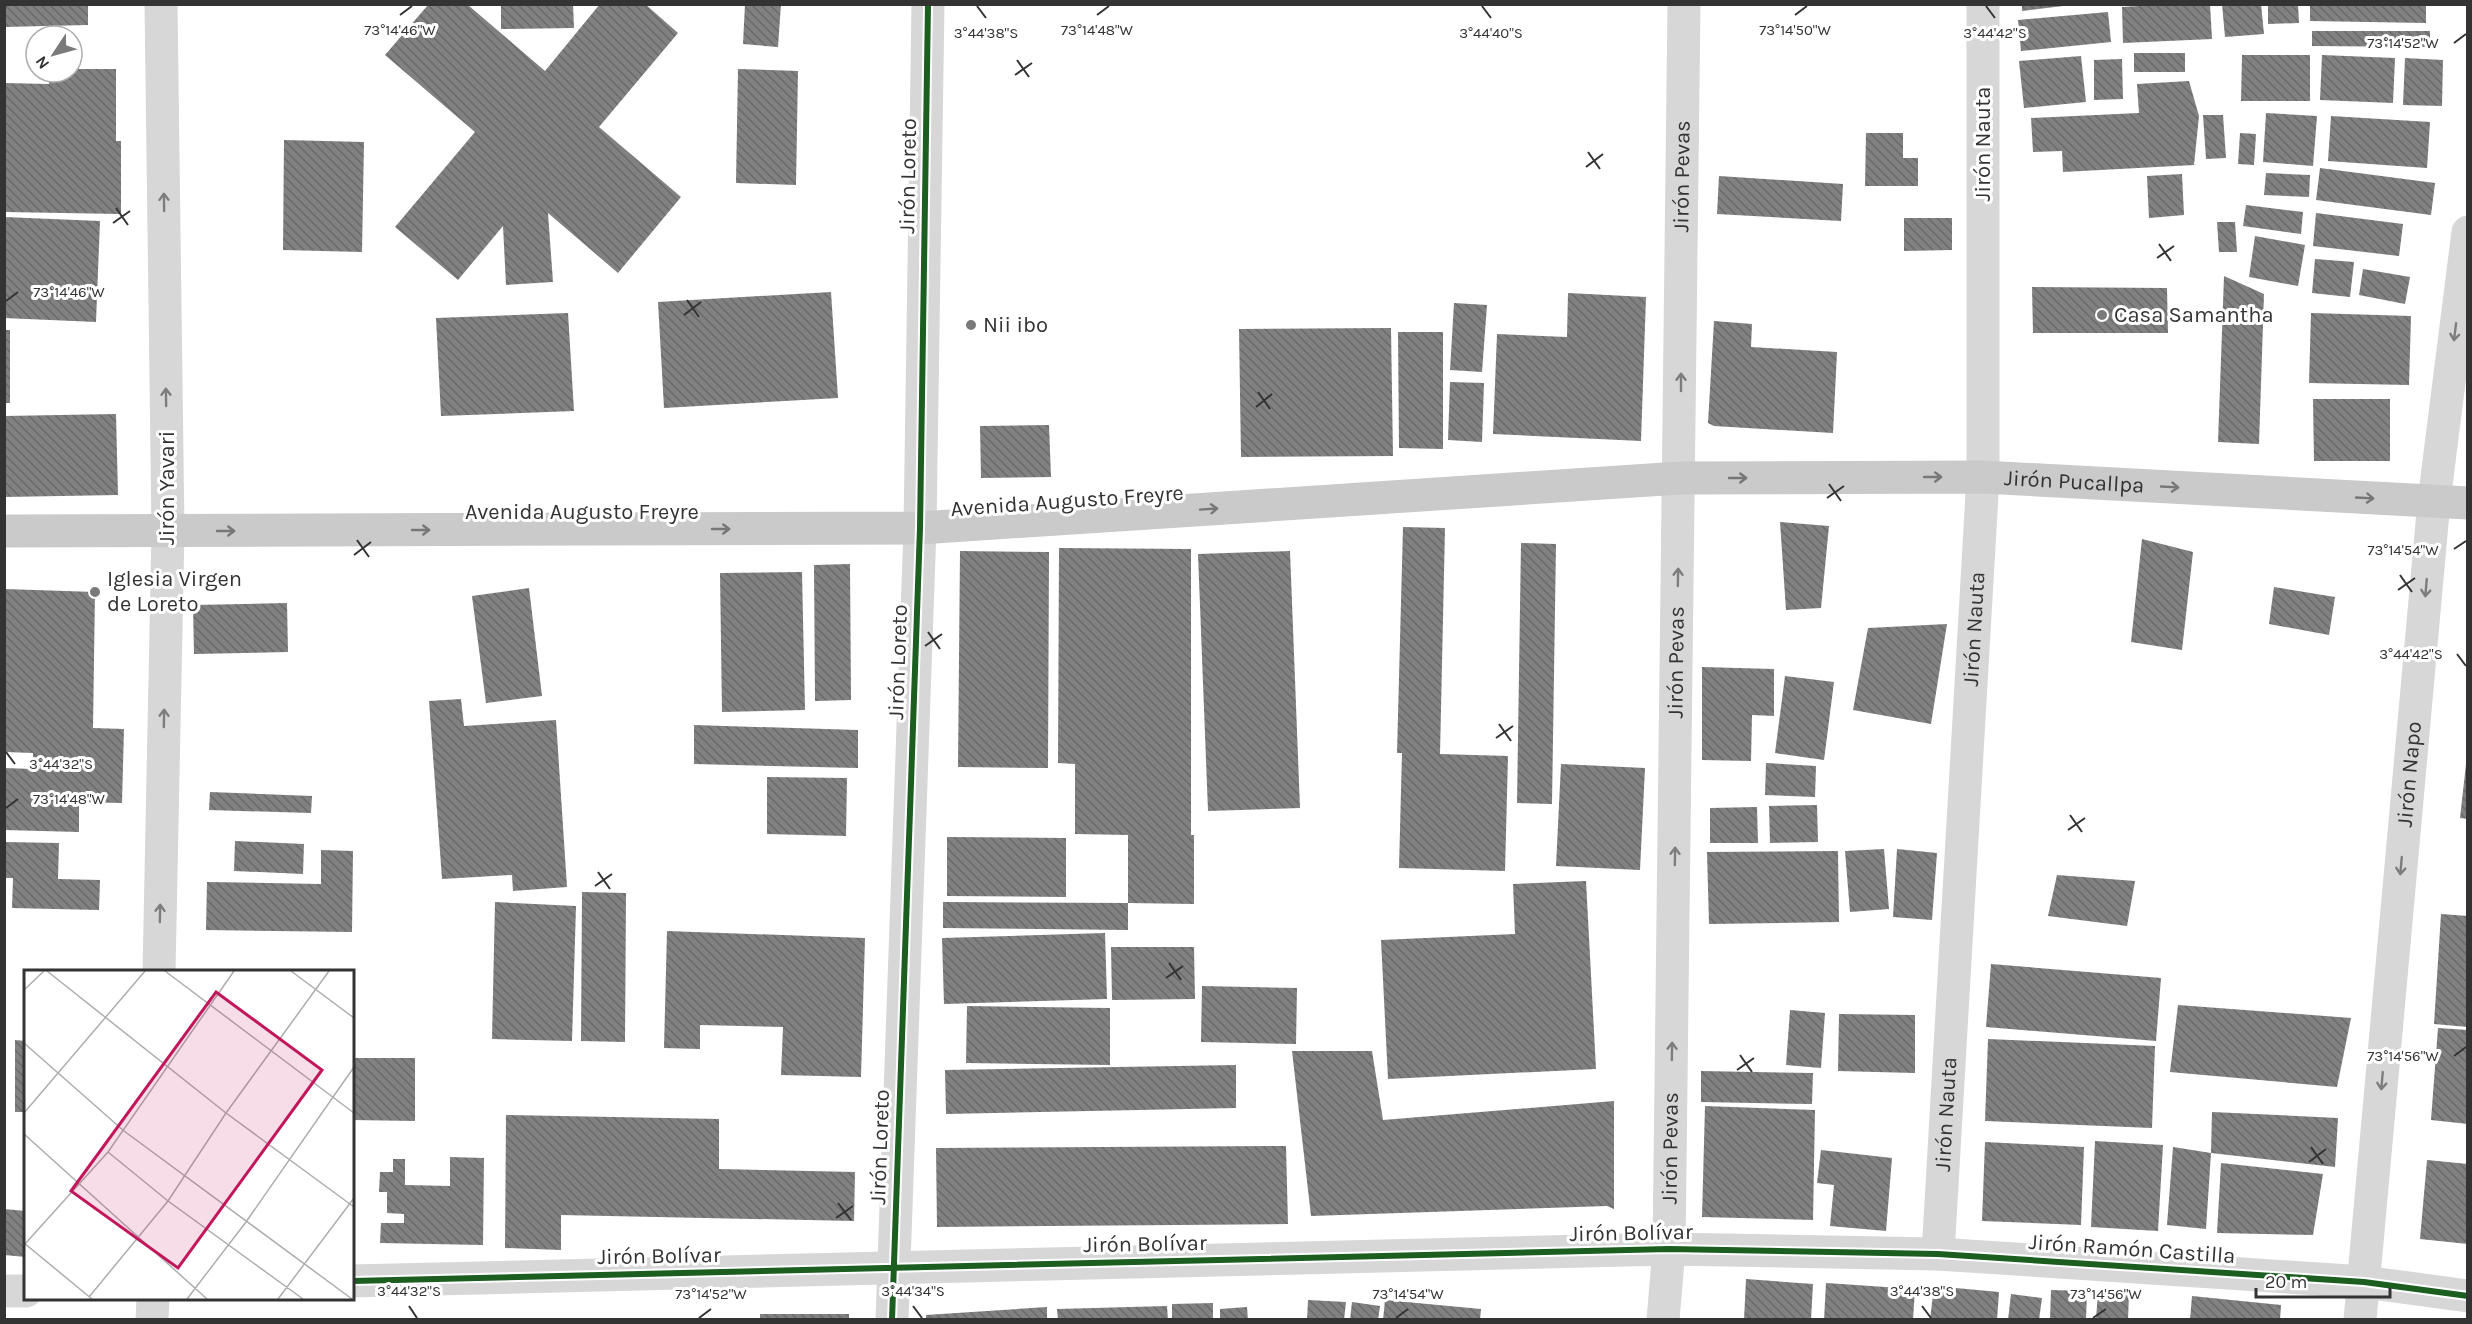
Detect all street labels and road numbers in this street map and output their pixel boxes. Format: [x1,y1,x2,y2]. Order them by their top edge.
street label: Jirón Nauta [1970,87,1996,201]
street label: Jirón Loreto [894,118,922,234]
street label: Jirón Pevas [1668,120,1696,233]
street label: Jirón Yavari [154,431,180,545]
street label: Jirón Pucallpa [2003,465,2145,499]
street label: Avenida Augusto Freyre [949,480,1185,522]
street label: Avenida Augusto Freyre [465,499,699,525]
street label: Jirón Nauta [1958,571,1990,687]
street label: Jirón Loreto [883,604,913,720]
street label: Jirón Pevas [1662,606,1690,719]
street label: Jirón Napo [2392,720,2427,828]
street label: Jirón Nauta [1930,1056,1962,1172]
street label: Jirón Loreto [865,1089,895,1205]
street label: Jirón Pevas [1657,1092,1684,1205]
street label: Jirón Bolívar [1569,1219,1693,1247]
street label: Jirón Ramón Castilla [2028,1229,2236,1269]
street label: Jirón Bolívar [1083,1230,1207,1258]
street label: Jirón Bolívar [597,1242,721,1270]

